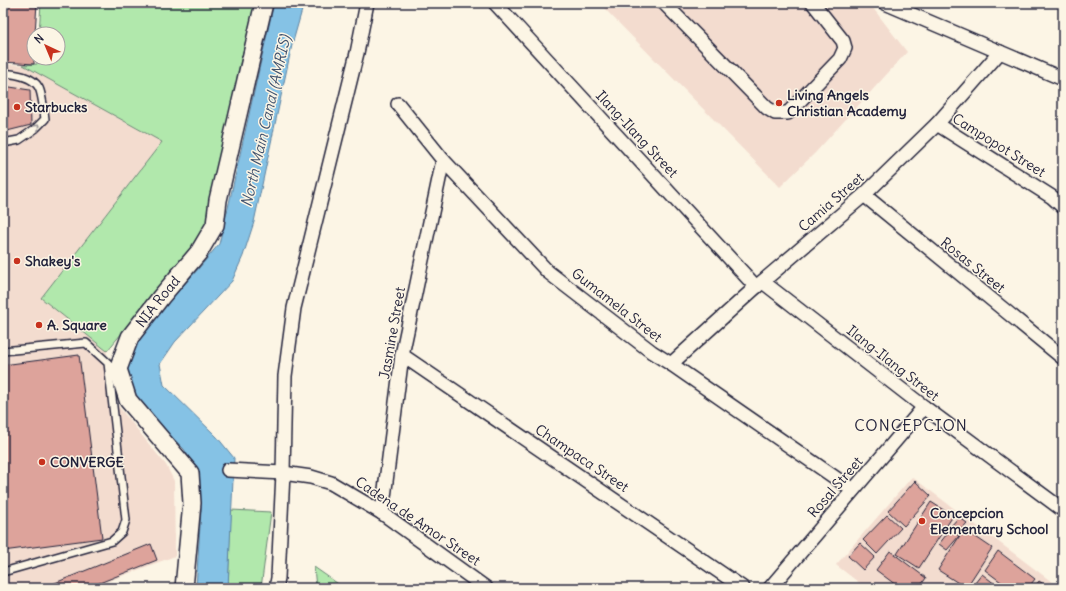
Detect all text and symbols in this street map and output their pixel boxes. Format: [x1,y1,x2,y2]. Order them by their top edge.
north arrow [26,26,66,66]
text: N [31,31,47,46]
water label: North Main Canal (AMRIS) [236,32,295,209]
place label: Living Angels Christian Academy [787,86,907,120]
street label: Ilang-Ilang Street [592,87,682,181]
place label: Starbucks [25,98,88,116]
marker: Living Angels Christian Academy [774,98,784,108]
marker: Starbucks [12,102,22,112]
street label: Campopot Street [949,109,1049,181]
one-way arrow [32,124,40,131]
street label: Camia Street [794,168,868,235]
street label: Rosas Street [937,233,1009,297]
place label: Shakey's [25,252,81,270]
marker: Shakey's [12,256,22,266]
street label: Gumamela Street [568,264,666,346]
street label: NIA Road [132,272,184,331]
street label: Jasmine Street [375,285,409,380]
place label: A. Square [47,316,107,334]
marker: A. Square [34,320,44,330]
street label: Ilang-Ilang Street [843,321,943,405]
district label: CONCEPCION [854,415,968,435]
street label: Champaca Street [532,420,633,496]
place label: CONVERGE [50,453,124,471]
street label: Rosal Street [804,453,867,521]
marker: CONVERGE [37,457,47,467]
street label: Cadena de Amor Street [352,473,484,570]
place label: Concepcion Elementary School [930,504,1048,538]
marker: Concepcion Elementary School [917,516,927,526]

